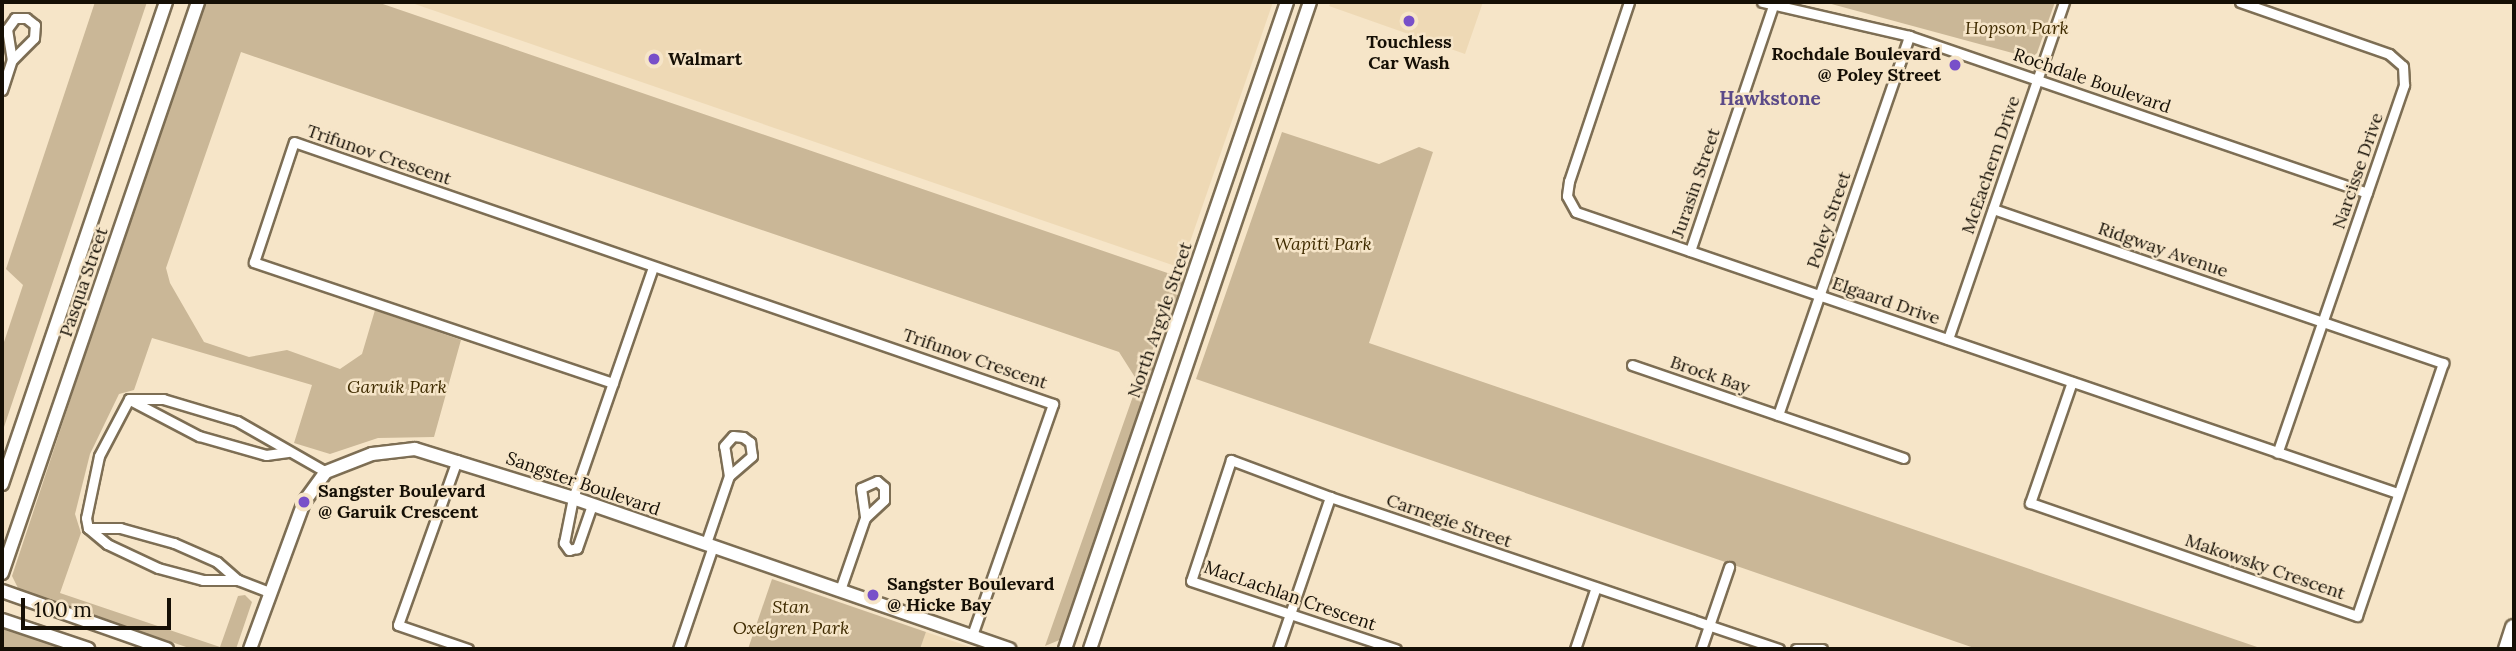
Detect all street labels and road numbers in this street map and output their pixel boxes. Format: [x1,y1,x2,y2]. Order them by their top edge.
street label: Rochdale Boulevard [2010,44,2174,118]
street label: McEachern Drive [1957,93,2025,237]
street label: Narcisse Drive [2328,110,2388,232]
street label: Trifunov Crescent [304,120,454,190]
street label: Jurasin Street [1667,125,1725,241]
street label: Poley Street [1802,169,1856,271]
street label: Ridgway Avenue [2095,218,2231,282]
street label: Pasqua Street [55,224,113,340]
street label: North Argyle Street [1123,239,1197,401]
street label: Elgaard Drive [1829,272,1943,330]
street label: Trifunov Crescent [900,324,1050,394]
street label: Brock Bay [1667,351,1753,399]
street label: Sangster Boulevard [503,447,663,521]
street label: Carnegie Street [1383,489,1515,553]
street label: Makowsky Crescent [2182,529,2348,605]
street label: MacLachlan Crescent [1201,556,1379,636]

